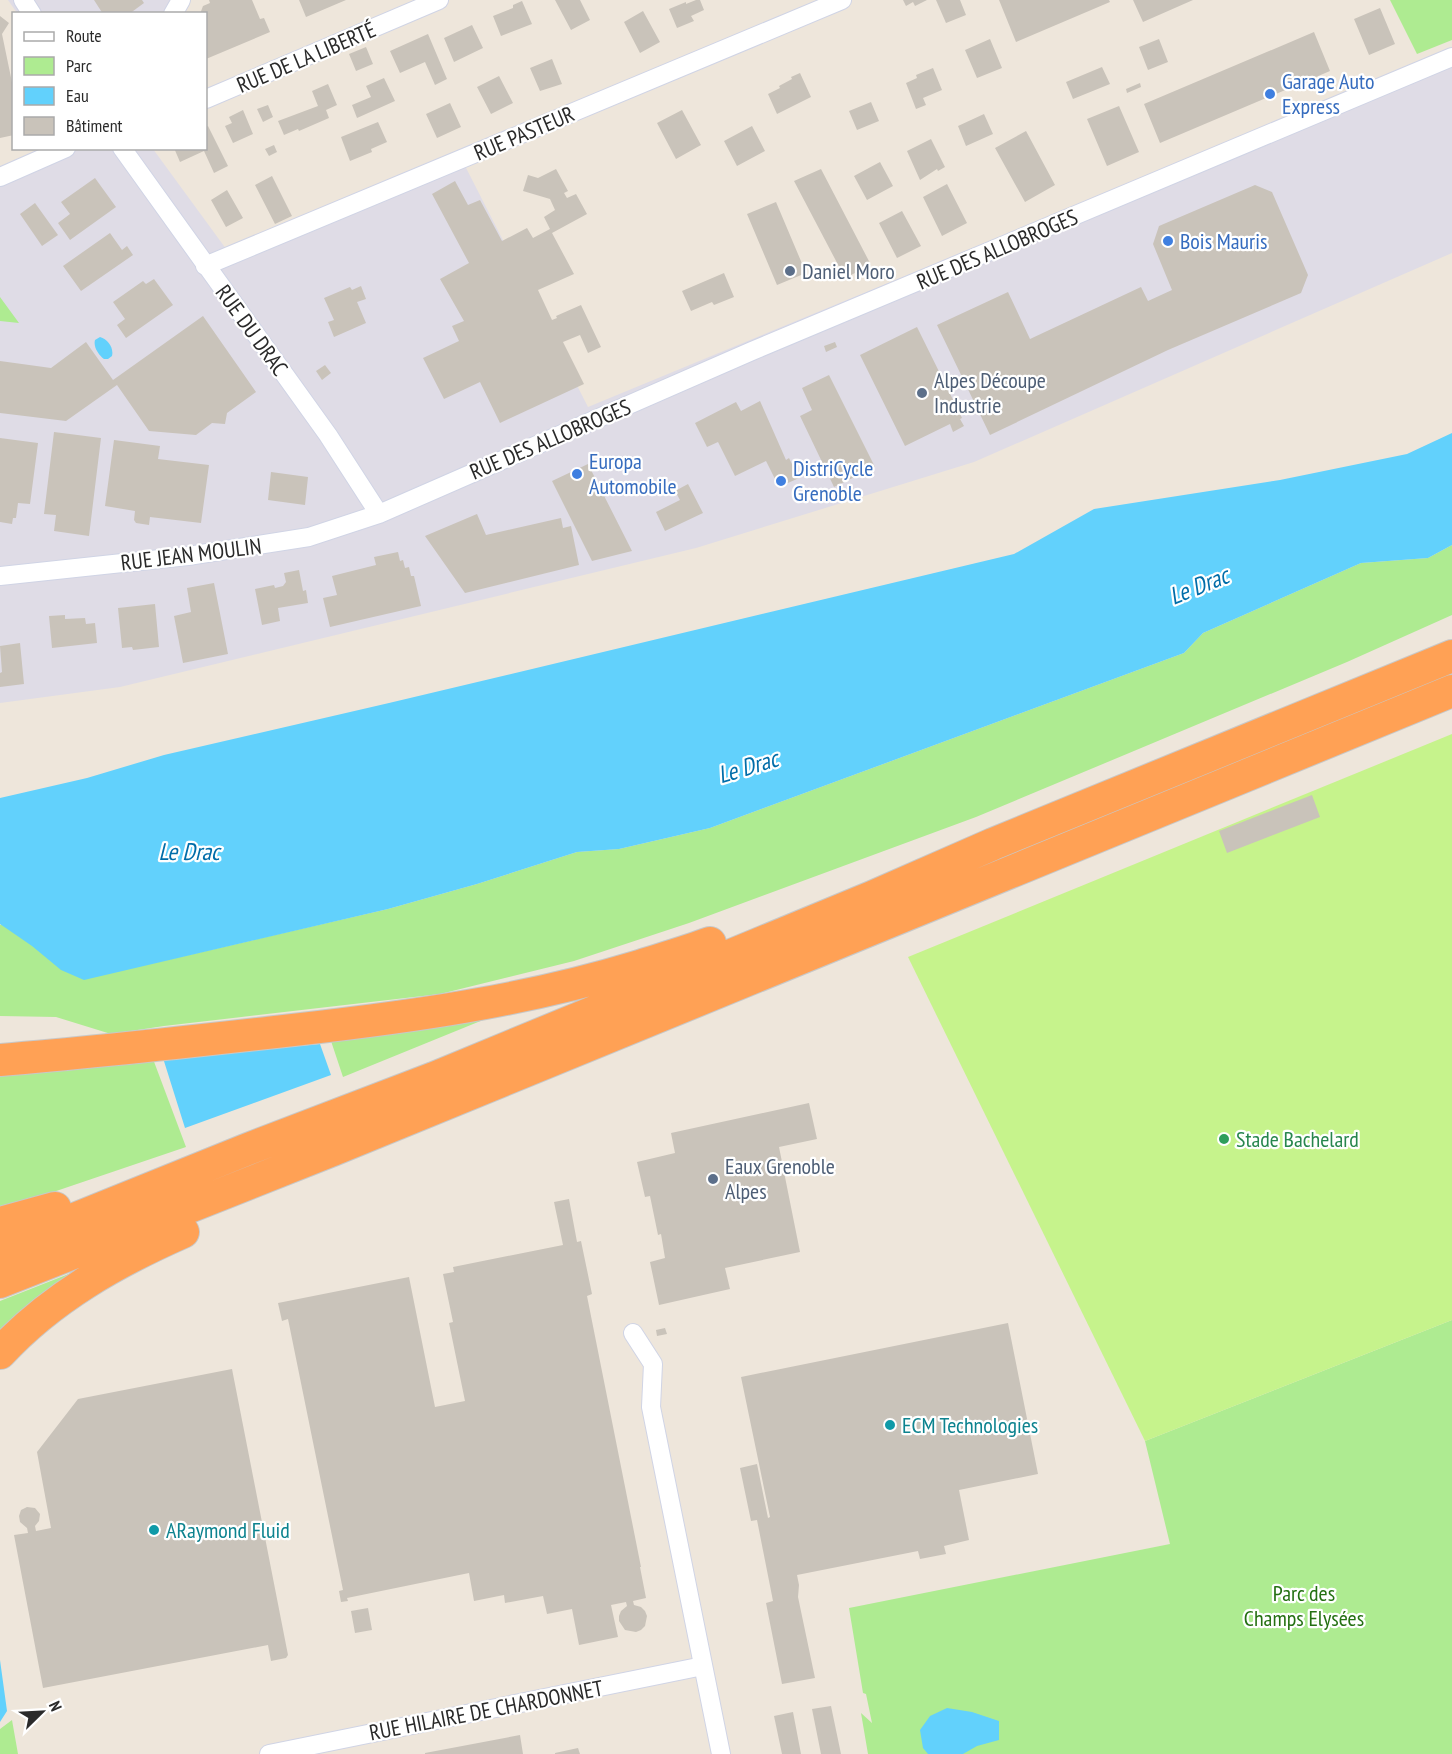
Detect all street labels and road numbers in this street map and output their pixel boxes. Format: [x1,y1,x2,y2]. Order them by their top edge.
street label: RUE DE LA LIBERTÉ [232,15,380,99]
street label: RUE PASTEUR [470,99,578,167]
street label: RUE DES ALLOBROGES [912,202,1082,296]
street label: RUE DU DRAC [210,279,294,381]
street label: RUE DES ALLOBROGES [465,392,635,486]
street label: RUE JEAN MOULIN [119,531,263,577]
street label: RUE HILAIRE DE CHARDONNET [367,1674,605,1746]

